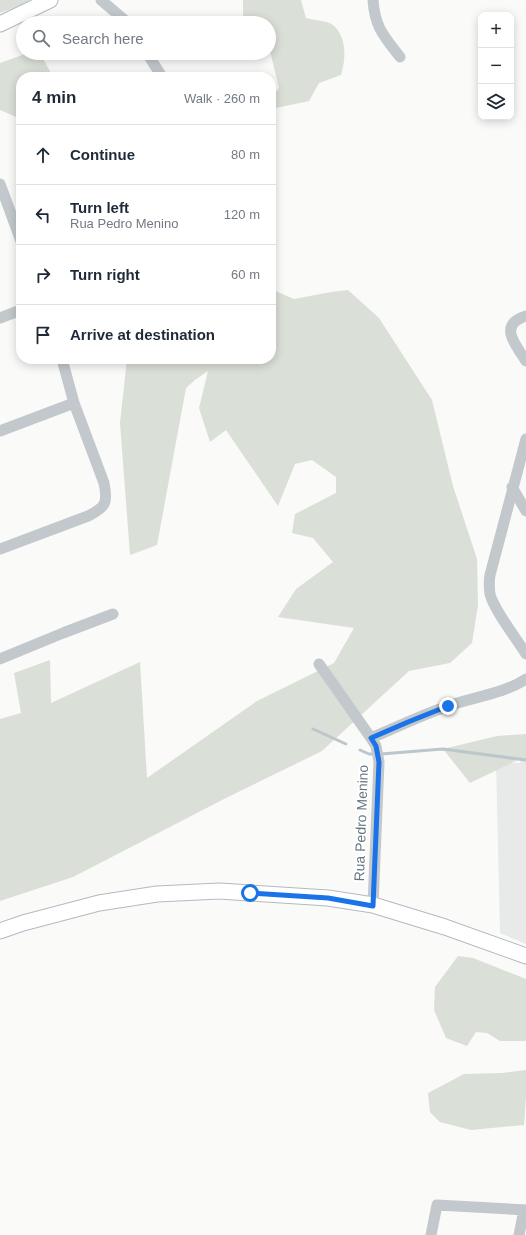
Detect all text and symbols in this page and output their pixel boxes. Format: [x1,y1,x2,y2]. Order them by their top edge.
map controls [478,12,514,120]
button: + [478,12,514,48]
search box [16,16,276,60]
icon: search [30,27,52,49]
text: Search here [62,30,144,47]
button: − [478,48,514,84]
button: layers [478,84,514,120]
text: 4 min [32,88,76,107]
text: Walk · 260 m [184,91,260,106]
icon: ahead [32,144,54,166]
text: Continue [70,146,135,163]
text: 80 m [231,147,260,162]
text: Turn left [70,199,129,216]
icon: left [32,204,54,226]
text: 120 m [224,207,260,222]
text: Rua Pedro Menino [70,216,178,231]
icon: right [32,264,54,286]
text: Turn right [70,266,140,283]
text: 60 m [231,267,260,282]
icon: arrive [32,324,54,346]
text: Arrive at destination [70,326,215,343]
route end [439,697,457,715]
street label: Rua Pedro Menino [351,764,371,882]
route start [241,884,259,902]

